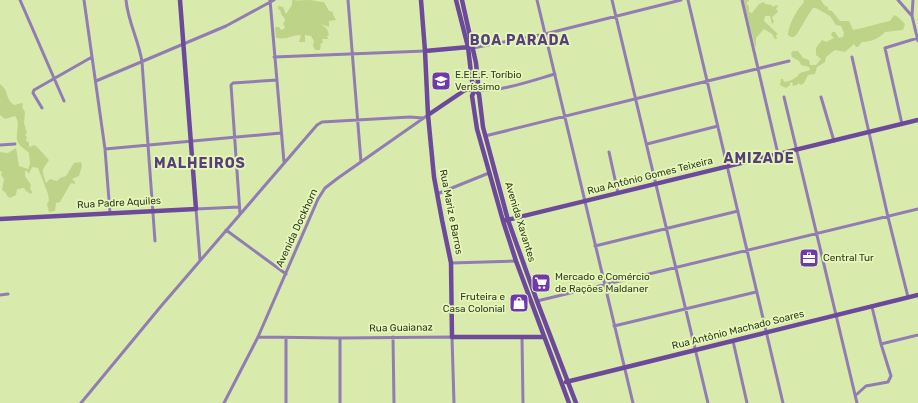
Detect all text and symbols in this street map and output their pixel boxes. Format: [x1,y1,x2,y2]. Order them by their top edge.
district label: BOA PARADA [470,32,570,49]
place label: E.E.E.F. Toríbio Veríssimo [455,69,522,93]
school or university icon: E.E.E.F. Toríbio Veríssimo [430,70,452,92]
district label: AMIZADE [723,150,795,167]
district label: MALHEIROS [154,155,246,172]
street label: Rua Antônio Gomes Teixeira [586,155,714,197]
street label: Rua Mariz e Barros [437,168,465,256]
street label: Avenida Xavantes [502,181,538,263]
street label: Avenida Dockhorn [274,187,320,269]
street label: Rua Padre Aquiles [77,195,161,211]
office icon: Central Tur [798,247,820,269]
place label: Central Tur [823,252,874,264]
place label: Mercado e Comércio de Rações Maldaner [555,271,650,295]
supermarket icon: Mercado e Comércio de Rações Maldaner [530,272,552,294]
place label: Fruteira e Casa Colonial [443,291,505,315]
shop icon: Fruteira e Casa Colonial [508,292,530,314]
street label: Rua Antônio Machado Soares [671,308,805,352]
street label: Rua Guaianaz [369,321,433,335]

